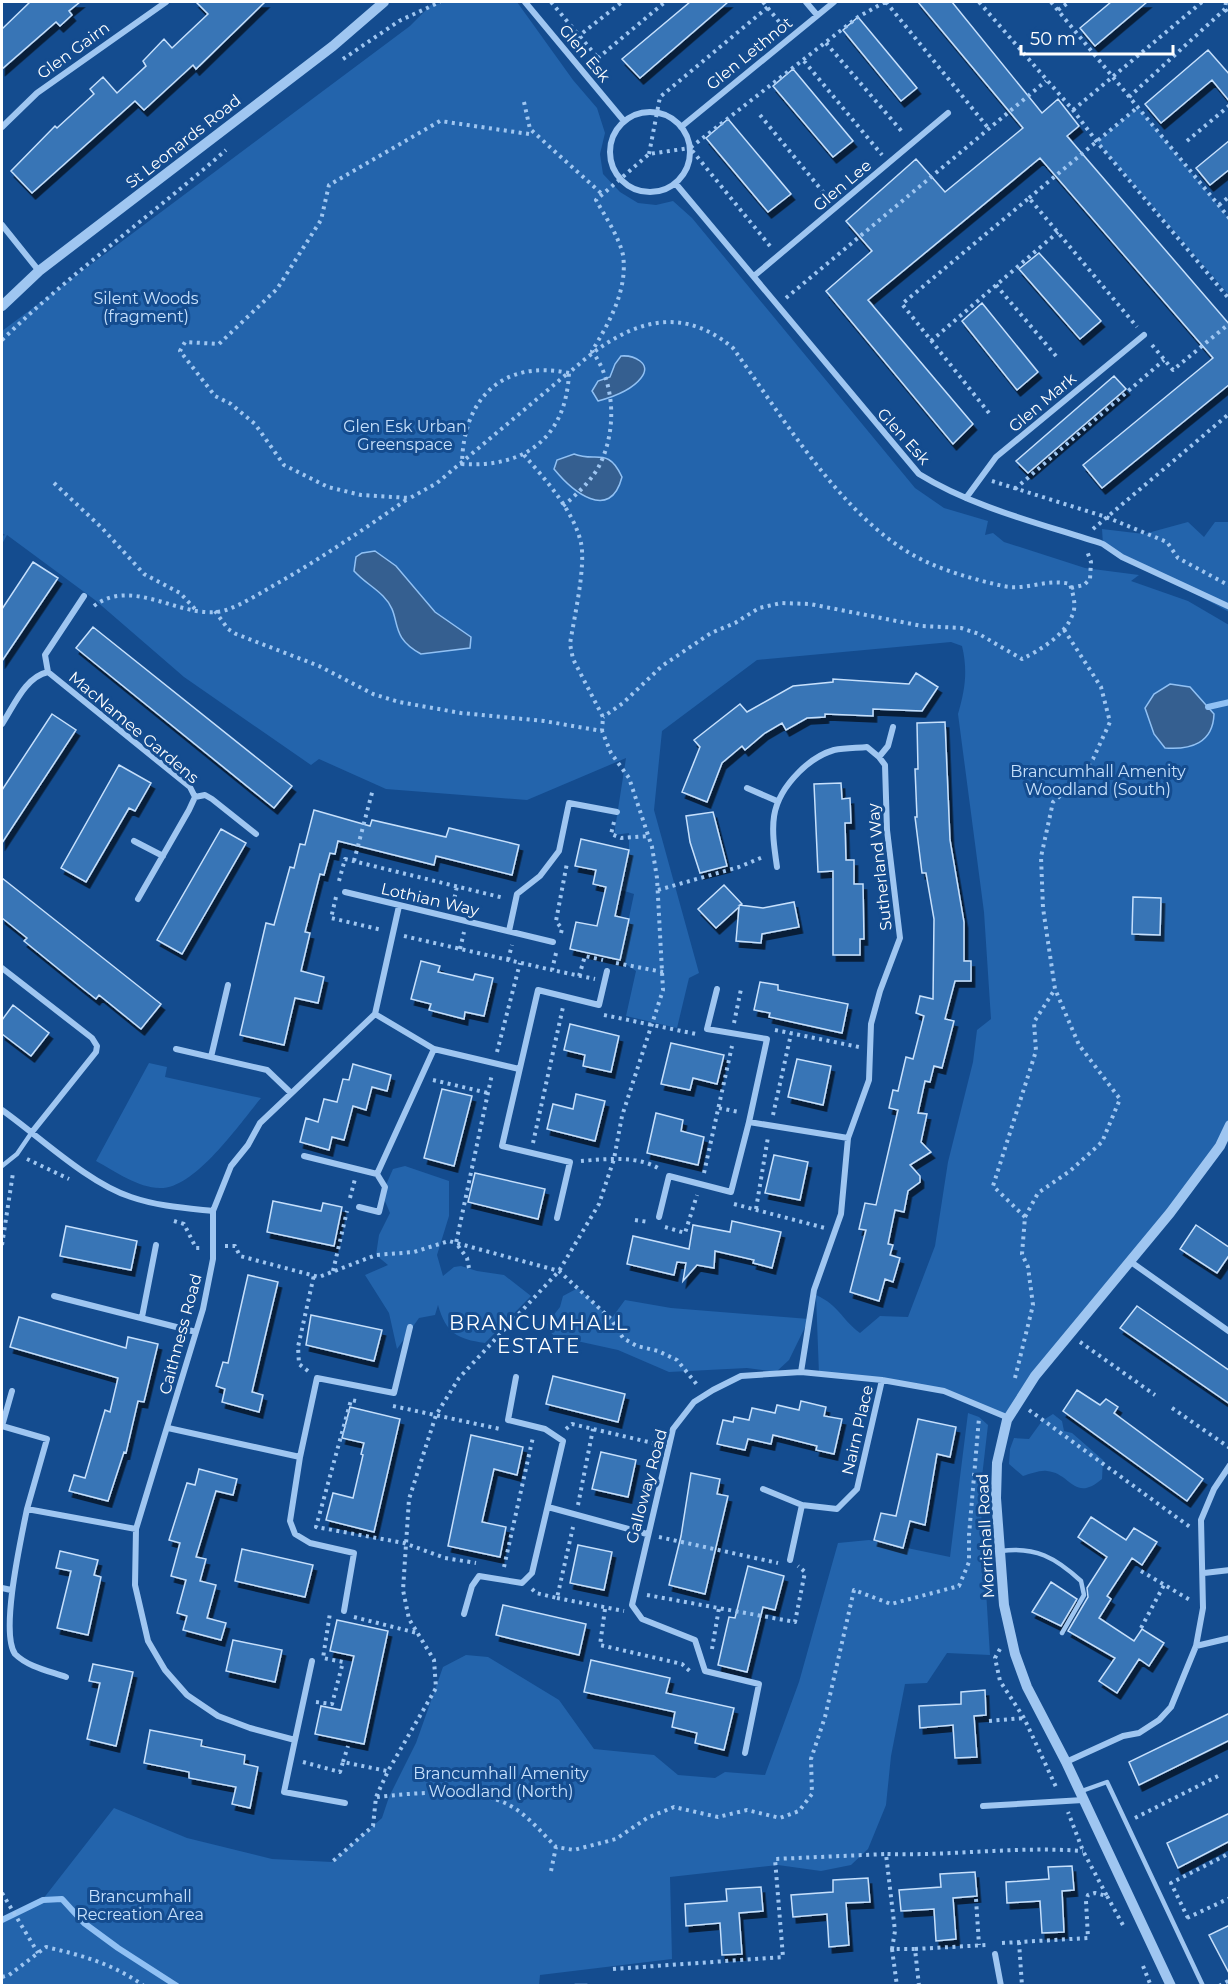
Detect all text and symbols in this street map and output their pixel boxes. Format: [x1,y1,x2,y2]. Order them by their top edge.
street label: Glen Lethnot [703,13,796,94]
street label: Glen Gairn [33,18,113,83]
scale bar [1021,18,1172,56]
street label: Glen Esk [555,21,614,86]
text: 50 m [1030,28,1076,50]
street label: St Leonards Road [122,91,245,192]
street label: Glen Lee [809,156,875,215]
park label: Silent Woods (fragment) [93,289,199,326]
street label: Glen Mark [1005,369,1080,436]
street label: Glen Esk [873,404,934,469]
park label: Glen Esk Urban Greenspace [343,417,467,454]
street label: MacNamee Gardens [65,667,203,787]
park label: Brancumhall Amenity Woodland (South) [1010,762,1186,799]
street label: Sutherland Way [863,802,896,932]
street label: Lothian Way [379,879,481,920]
street label: Caithness Road [155,1272,206,1397]
district label: BRANCUMHALL ESTATE [449,1311,629,1358]
street label: Nairn Place [838,1383,877,1477]
street label: Galloway Road [622,1427,671,1545]
street label: Morrishall Road [973,1473,998,1599]
park label: Brancumhall Amenity Woodland (North) [413,1764,589,1801]
park label: Brancumhall Recreation Area [76,1887,204,1924]

